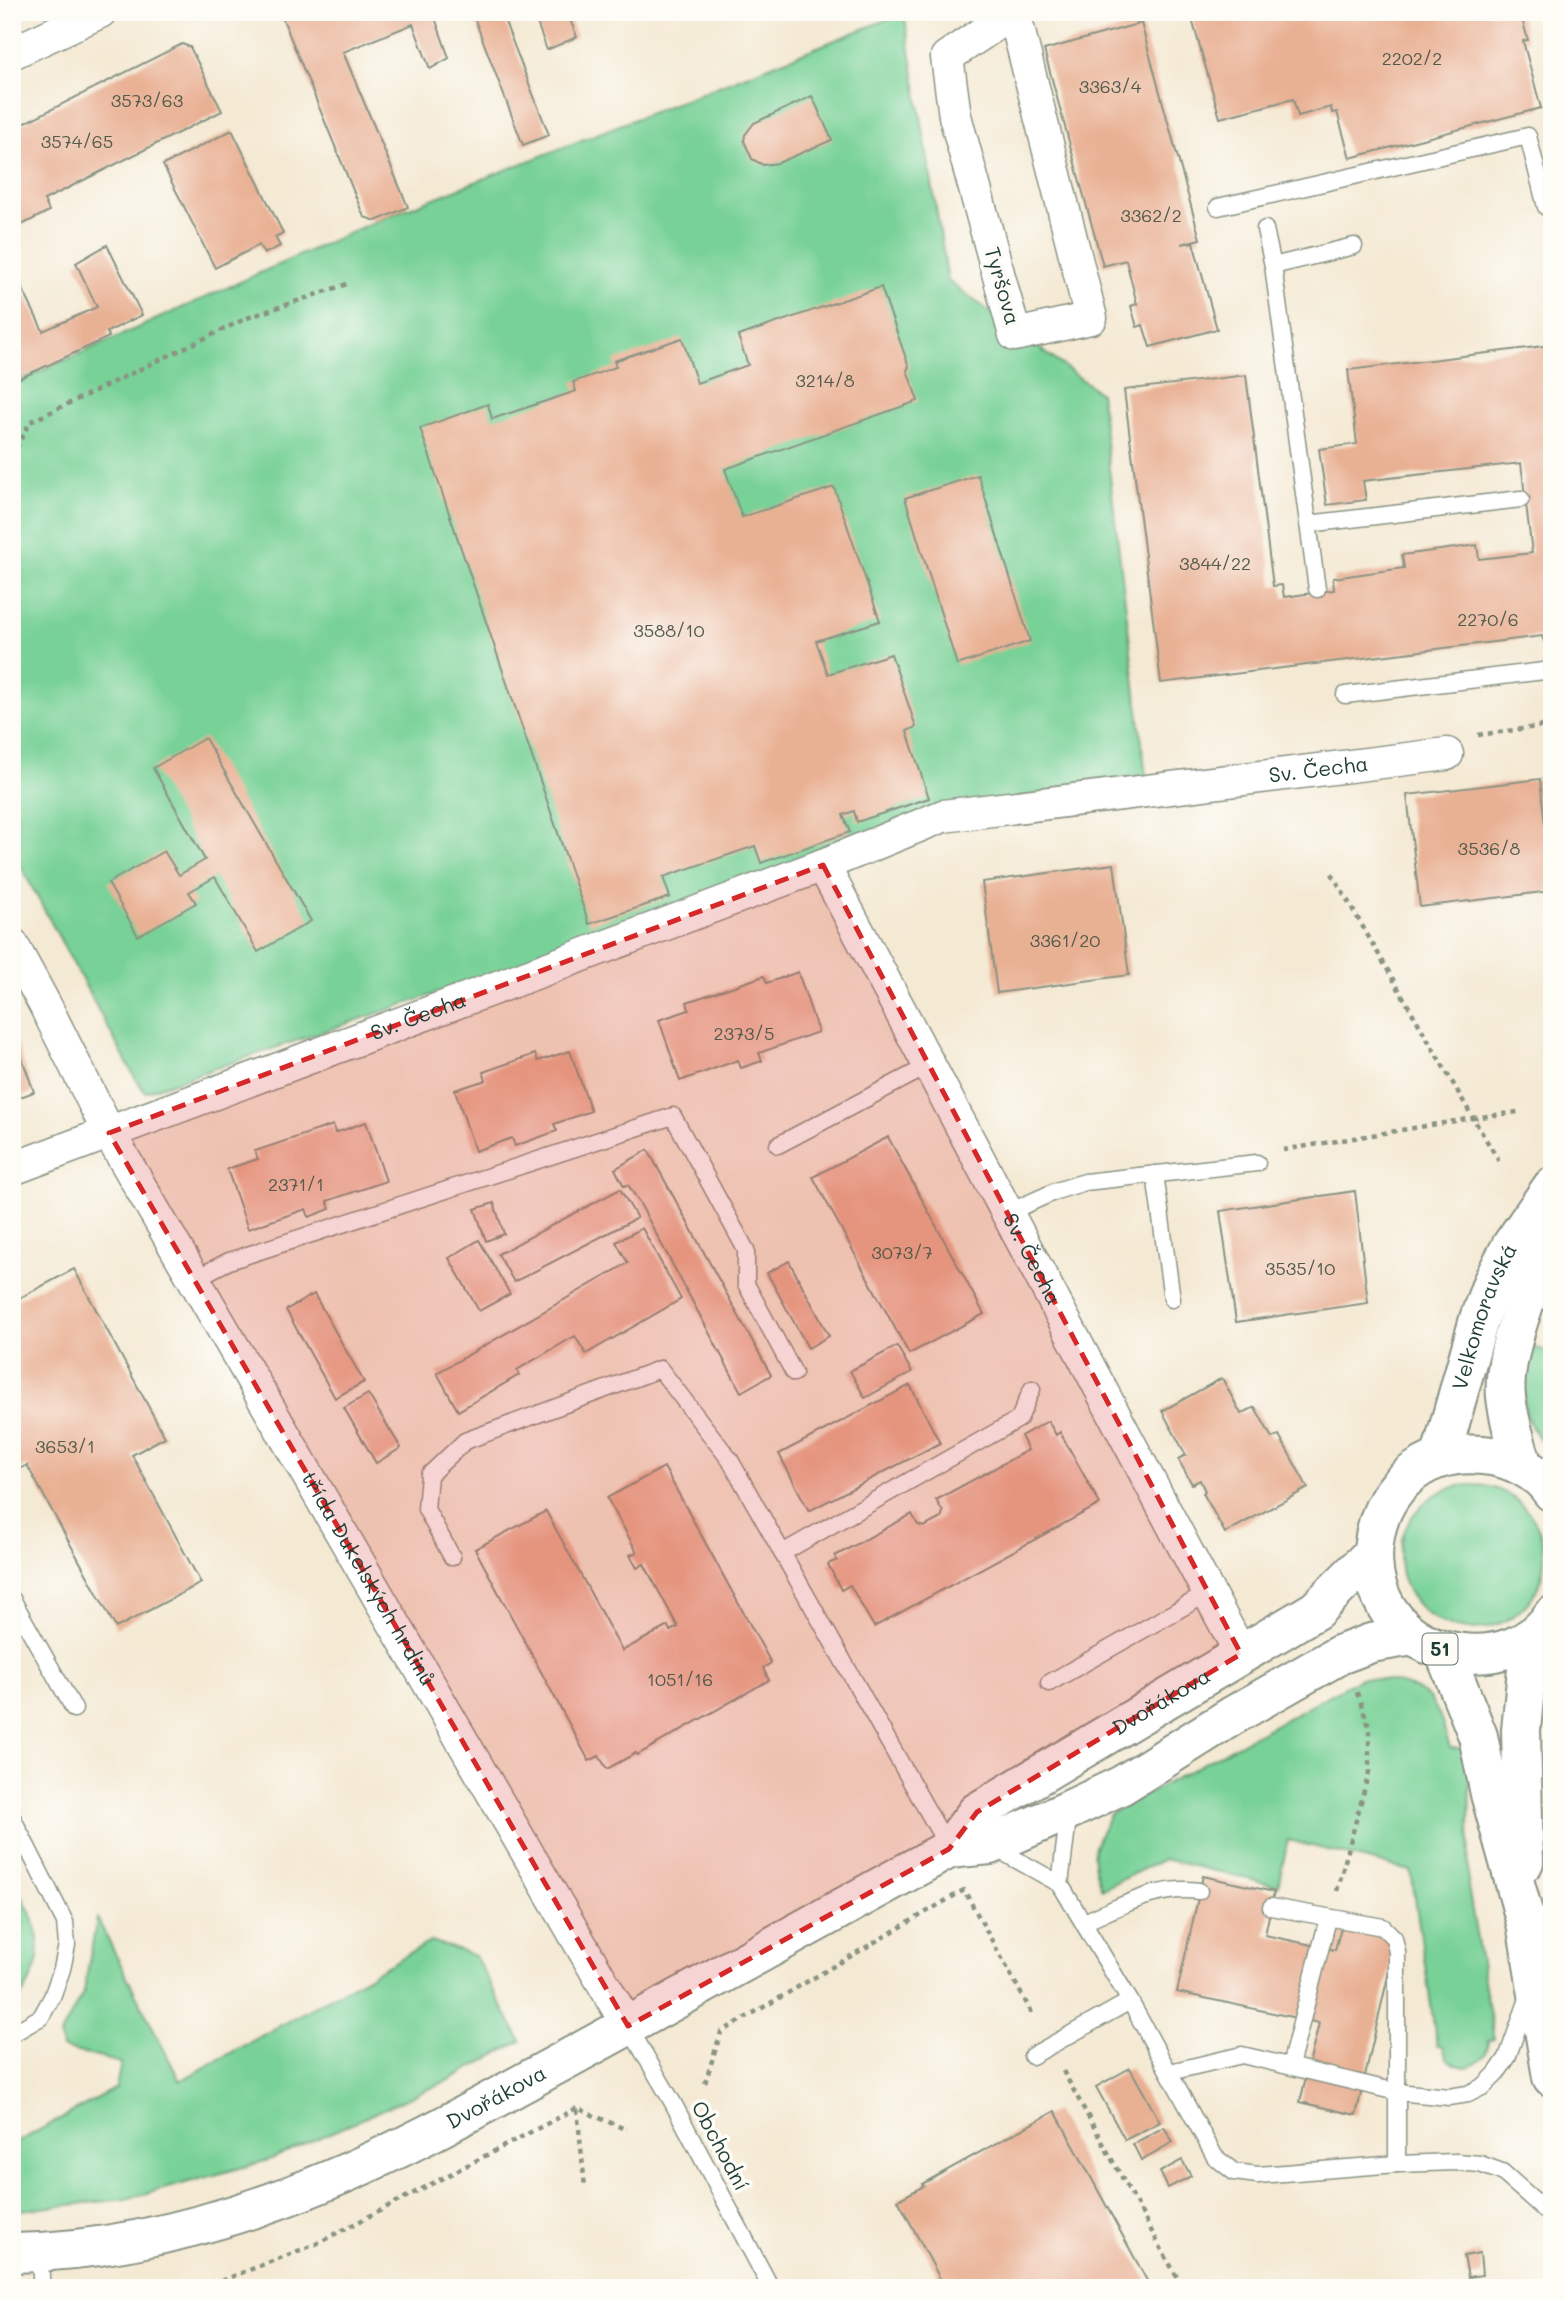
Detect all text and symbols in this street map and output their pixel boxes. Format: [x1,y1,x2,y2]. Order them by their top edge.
house number: 2202/2 [1382,46,1442,70]
house number: 3363/4 [1079,74,1142,98]
house number: 3573/63 [111,88,183,112]
house number: 3574/65 [41,129,113,153]
house number: 3362/2 [1120,203,1182,227]
street label: Tyršova [979,243,1027,328]
house number: 3214/8 [795,368,855,392]
house number: 3844/22 [1179,551,1251,575]
house number: 2270/6 [1457,607,1519,631]
house number: 3588/10 [633,618,705,642]
street label: Sv. Čecha [1267,749,1370,788]
house number: 3536/8 [1458,836,1521,860]
house number: 3361/20 [1030,928,1100,952]
street label: Sv. Čecha [366,985,469,1045]
house number: 2373/5 [713,1021,775,1045]
house number: 2371/1 [268,1172,324,1196]
street label: Sv. Čecha [998,1208,1068,1309]
street label: Velkomoravská [1445,1239,1522,1393]
house number: 3073/7 [871,1240,933,1264]
house number: 3535/10 [1265,1256,1335,1280]
house number: 3653/1 [35,1434,95,1458]
street label: třída Dukelských hrdinů [296,1466,442,1690]
road number: 51 [1422,1634,1458,1665]
street label: Dvořákova [1107,1661,1215,1740]
house number: 1051/16 [647,1667,713,1691]
street label: Dvořákova [441,2058,550,2134]
street label: Obchodní [686,2096,756,2195]

